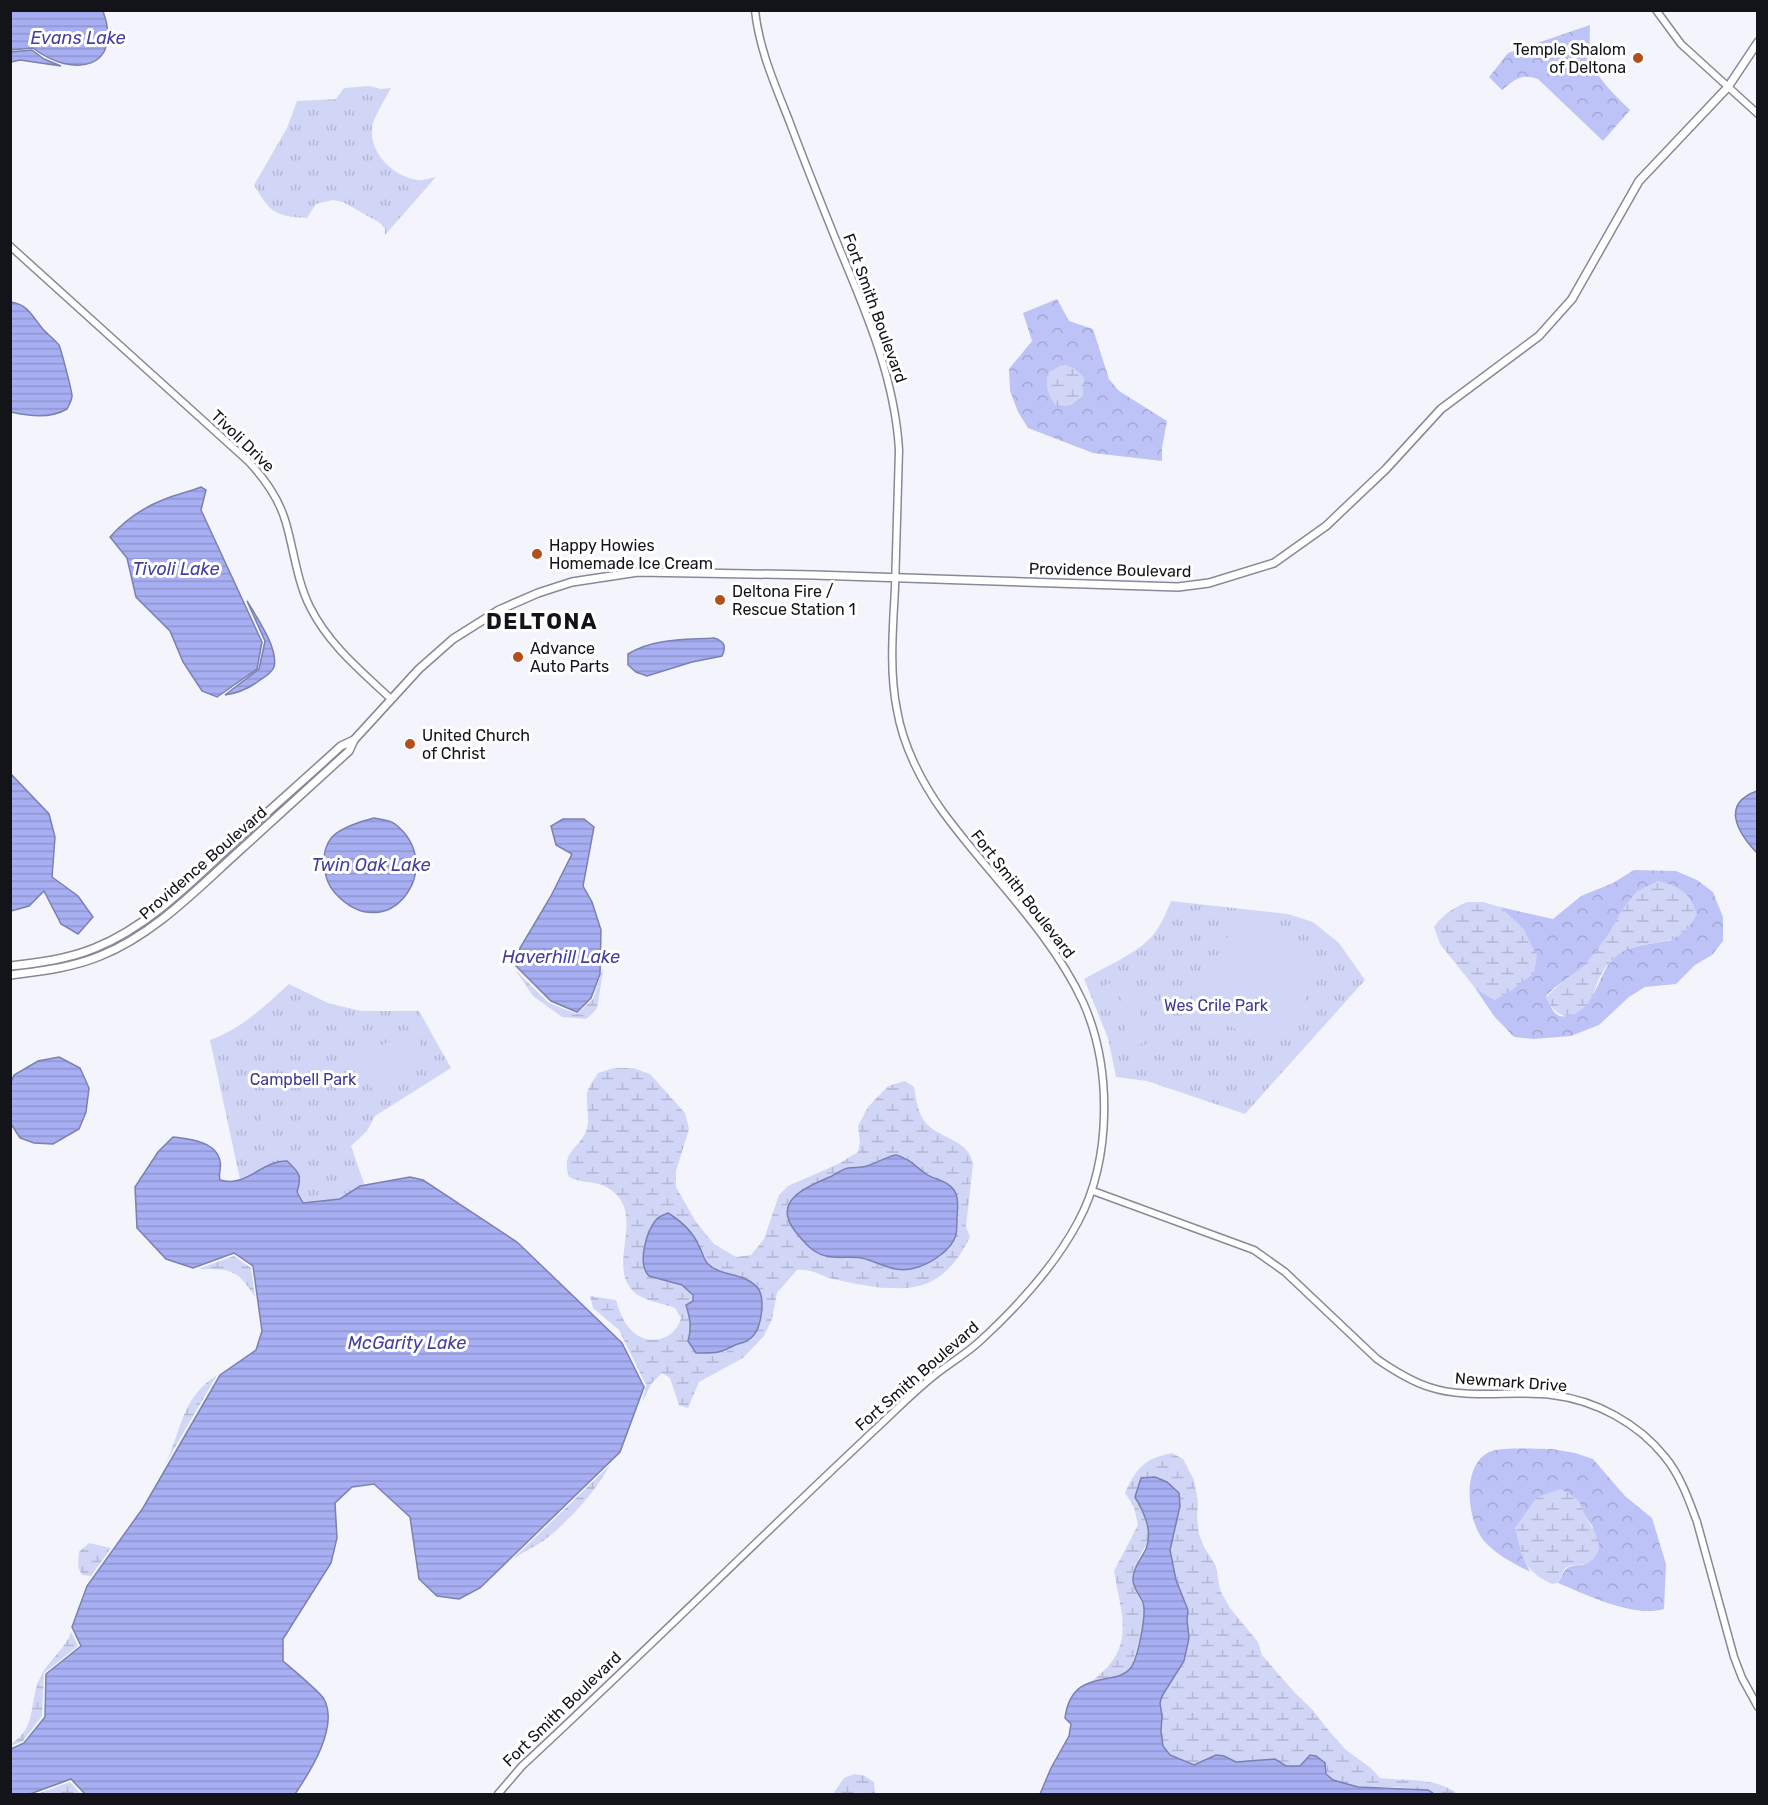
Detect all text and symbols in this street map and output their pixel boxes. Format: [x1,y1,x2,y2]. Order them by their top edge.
water label: Evans Lake [30,27,126,49]
place label: Temple Shalom of Deltona [1513,40,1626,77]
marker: Temple Shalom of Deltona [1631,51,1645,65]
street label: Fort Smith Boulevard [839,231,911,385]
street label: Tivoli Drive [207,406,279,476]
place label: Happy Howies Homemade Ice Cream [549,536,713,573]
marker: Happy Howies Homemade Ice Cream [530,547,544,561]
water label: Tivoli Lake [133,558,220,580]
street label: Providence Boulevard [1029,559,1191,581]
place label: Deltona Fire / Rescue Station 1 [732,582,856,619]
marker: Deltona Fire / Rescue Station 1 [713,593,727,607]
district label: DELTONA [486,608,598,635]
place label: Advance Auto Parts [530,639,609,676]
marker: Advance Auto Parts [511,650,525,664]
place label: United Church of Christ [422,726,530,763]
marker: United Church of Christ [403,737,417,751]
street label: Providence Boulevard [135,802,271,924]
street label: Fort Smith Boulevard [967,826,1079,962]
water label: Twin Oak Lake [311,854,431,876]
water label: Haverhill Lake [502,946,620,968]
park label: Wes Crile Park [1164,996,1269,1015]
park label: Campbell Park [250,1070,357,1089]
street label: Fort Smith Boulevard [851,1317,983,1435]
water label: McGarity Lake [348,1332,466,1354]
street label: Newmark Drive [1454,1369,1568,1395]
street label: Fort Smith Boulevard [499,1647,625,1771]

